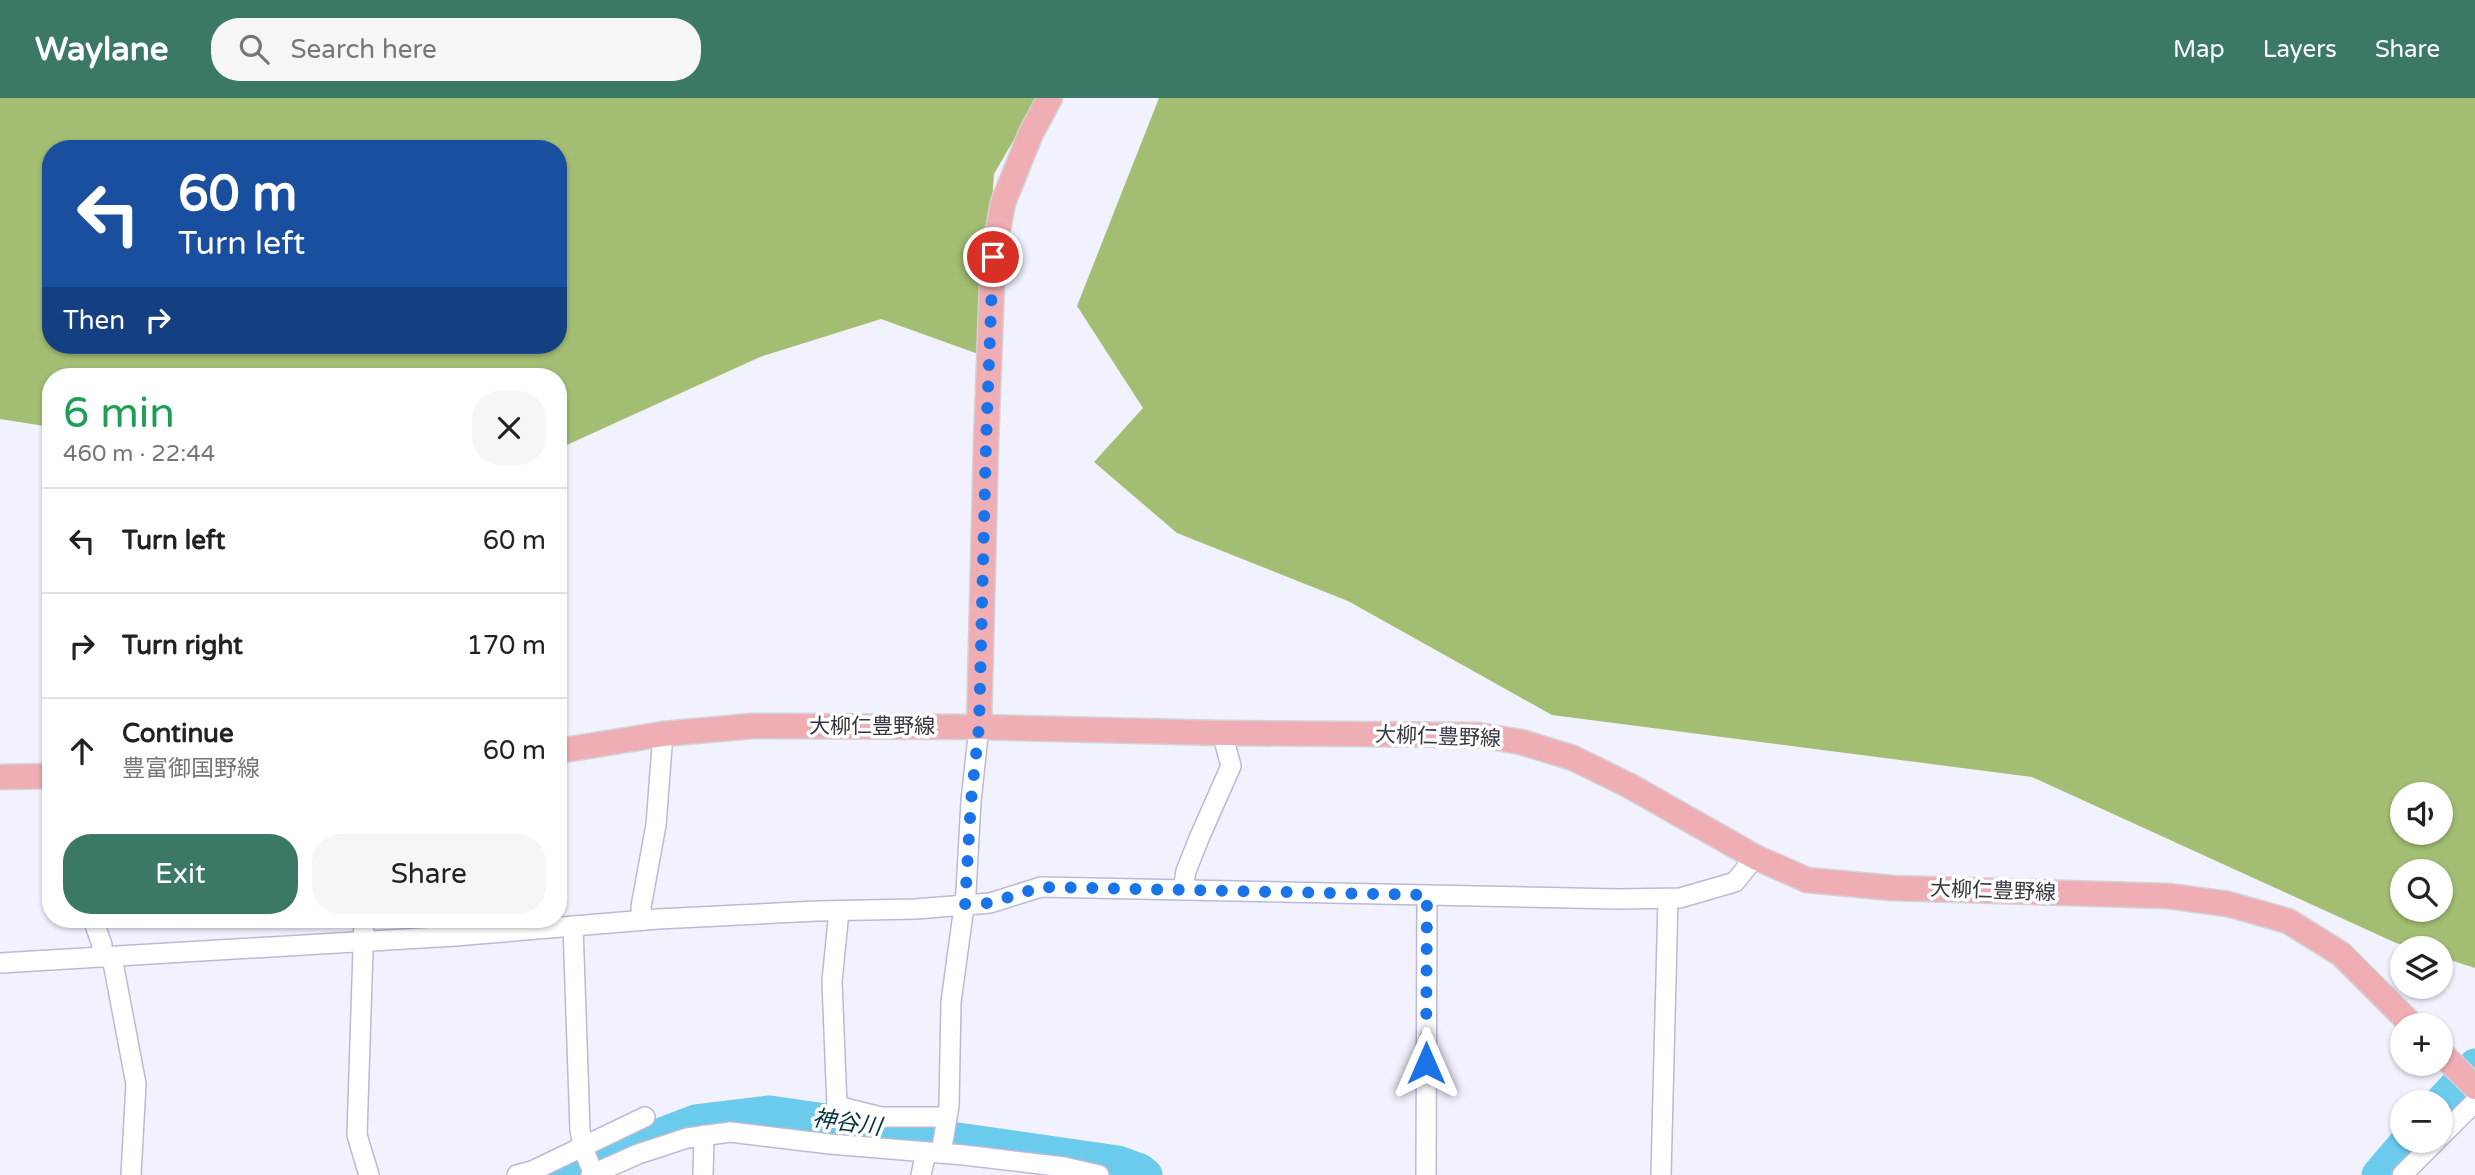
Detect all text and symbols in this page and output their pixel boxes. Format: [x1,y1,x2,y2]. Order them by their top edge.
search box [211,18,701,81]
text: Waylane [35,30,169,69]
icon: search [235,30,273,68]
text: Search here [291,34,437,65]
text: Map [2173,35,2225,64]
text: Layers [2263,35,2337,64]
text: Share [2375,35,2440,64]
text: 60 m [178,165,297,224]
icon: left [63,168,154,259]
text: Turn left [178,225,305,263]
pin [963,227,1023,287]
icon: arrive [974,238,1012,276]
icon: right [139,301,177,339]
text: Then [63,305,125,336]
text: 6 min [63,388,175,439]
button: close [472,391,546,465]
text: 460 m · 22:44 [63,440,215,468]
icon: left [63,522,101,560]
text: Turn left [122,525,225,556]
text: 60 m [483,525,546,556]
icon: right [63,627,101,665]
text: Turn right [122,630,243,661]
text: 170 m [466,630,546,661]
street label: 大柳仁豊野線 [809,714,935,739]
text: Continue [122,718,234,749]
street label: 大柳仁豊野線 [1375,722,1501,752]
icon: ahead [63,732,101,770]
text: 60 m [483,735,546,766]
text: 豊富御国野線 [122,755,260,783]
map controls [2390,782,2453,1153]
button: sound [2390,782,2453,845]
button: Exit [63,834,298,914]
button: Share [312,834,546,914]
button: search [2390,859,2453,922]
street label: 大柳仁豊野線 [1930,876,2056,906]
button: layers [2390,936,2453,999]
button: + [2390,1013,2453,1076]
position arrow [1389,1026,1463,1100]
button: − [2390,1090,2453,1153]
water label: 神谷川 [811,1104,886,1142]

